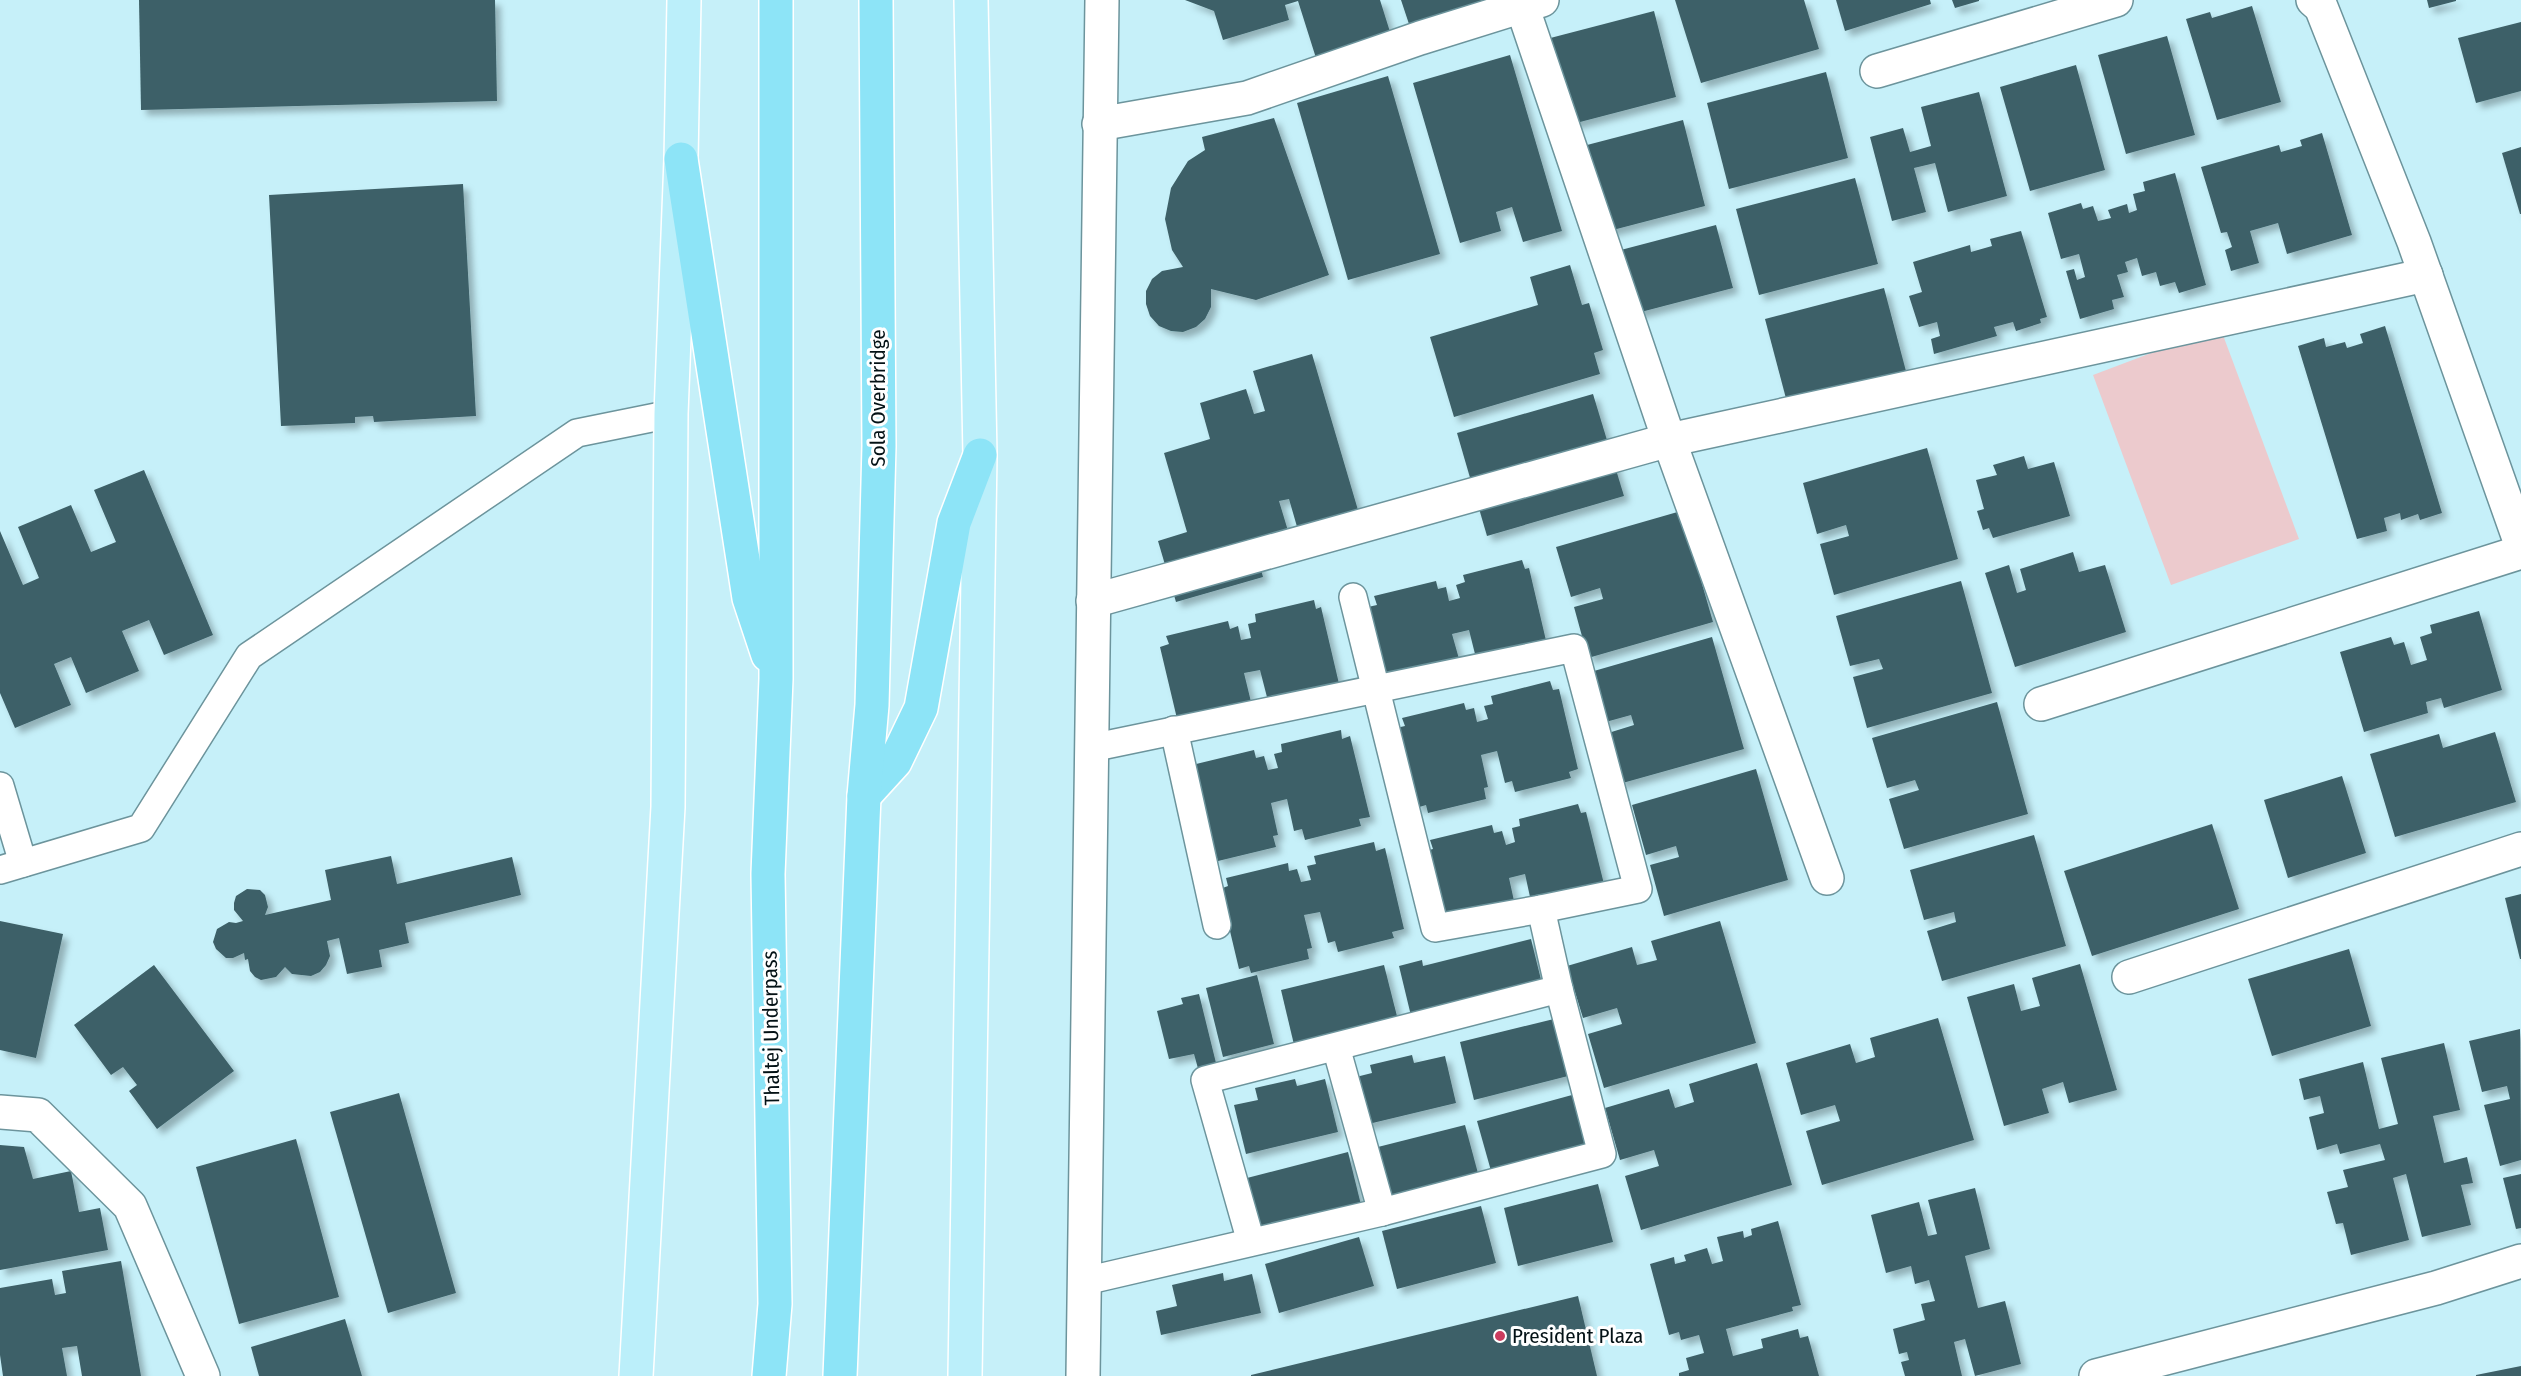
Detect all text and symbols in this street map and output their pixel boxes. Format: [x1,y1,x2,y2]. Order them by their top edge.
street label: Sola Overbridge [865,329,891,467]
street label: Thaltej Underpass [757,950,785,1106]
place label: President Plaza [1512,1323,1643,1349]
marker: President Plaza [1493,1329,1507,1343]

